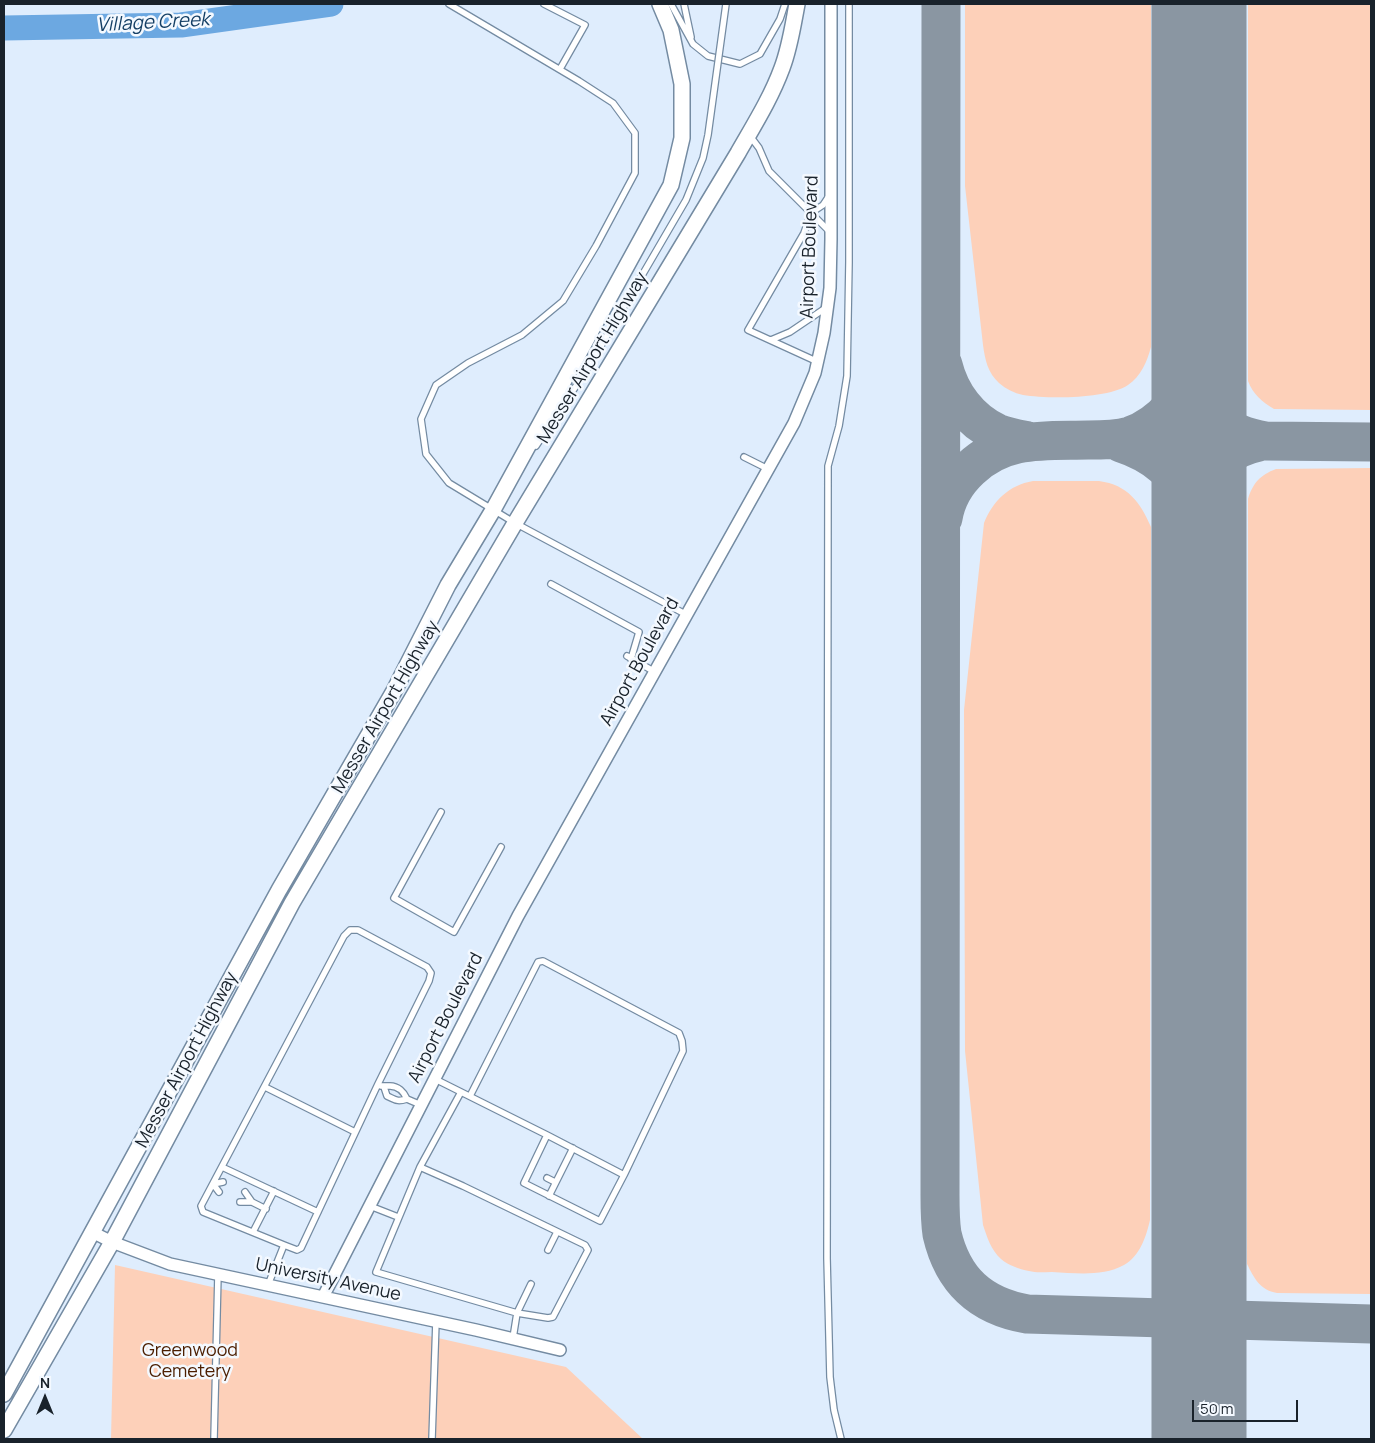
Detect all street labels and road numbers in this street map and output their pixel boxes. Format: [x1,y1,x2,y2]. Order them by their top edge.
street label: Airport Boulevard [797,175,823,319]
street label: Messer Airport Highway [533,268,653,448]
street label: Airport Boulevard [596,594,684,730]
street label: Messer Airport Highway [328,617,444,797]
street label: Airport Boulevard [404,949,488,1087]
street label: Messer Airport Highway [131,968,243,1152]
street label: University Avenue [253,1254,403,1306]

